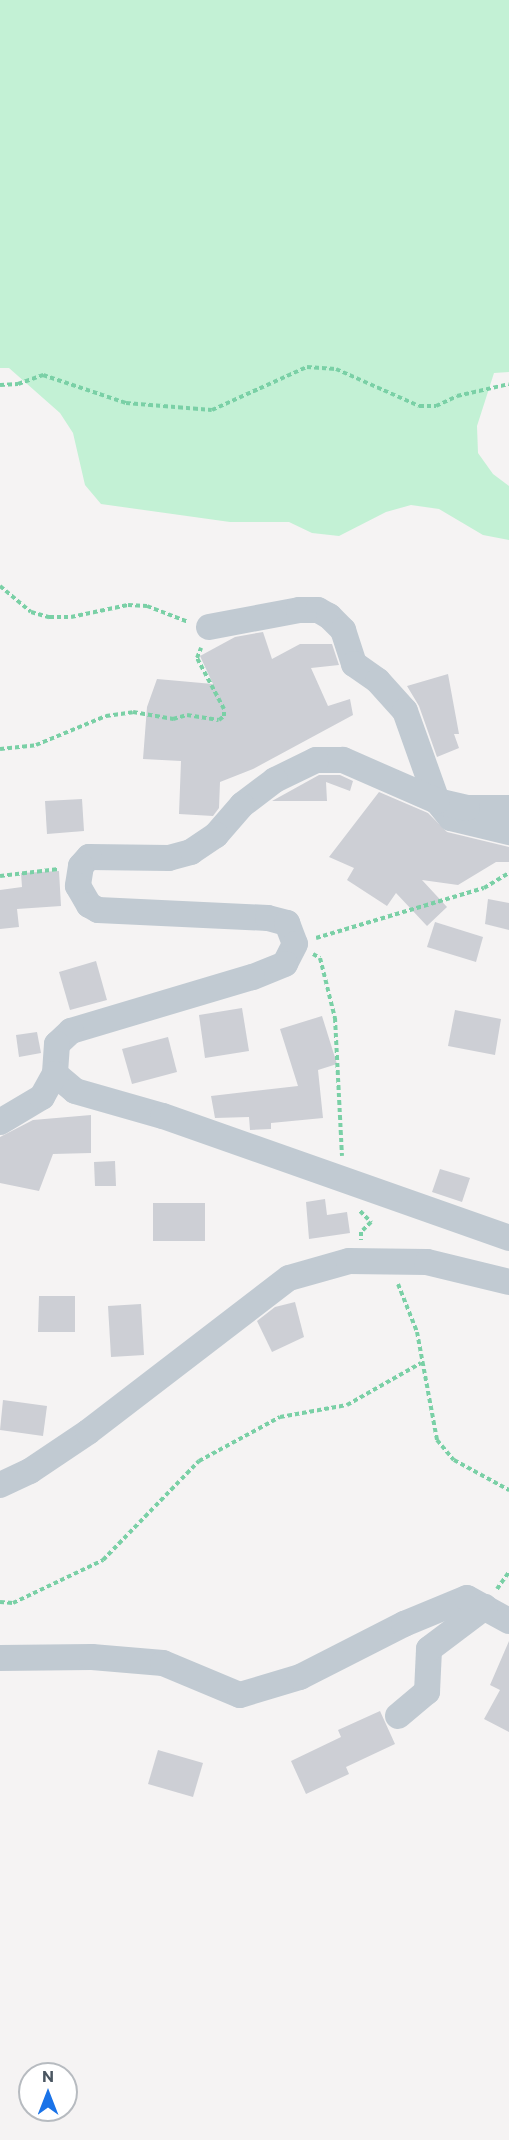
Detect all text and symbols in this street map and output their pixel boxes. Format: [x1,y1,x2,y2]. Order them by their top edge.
north arrow [18,2062,78,2122]
text: N [42,2066,54,2085]

